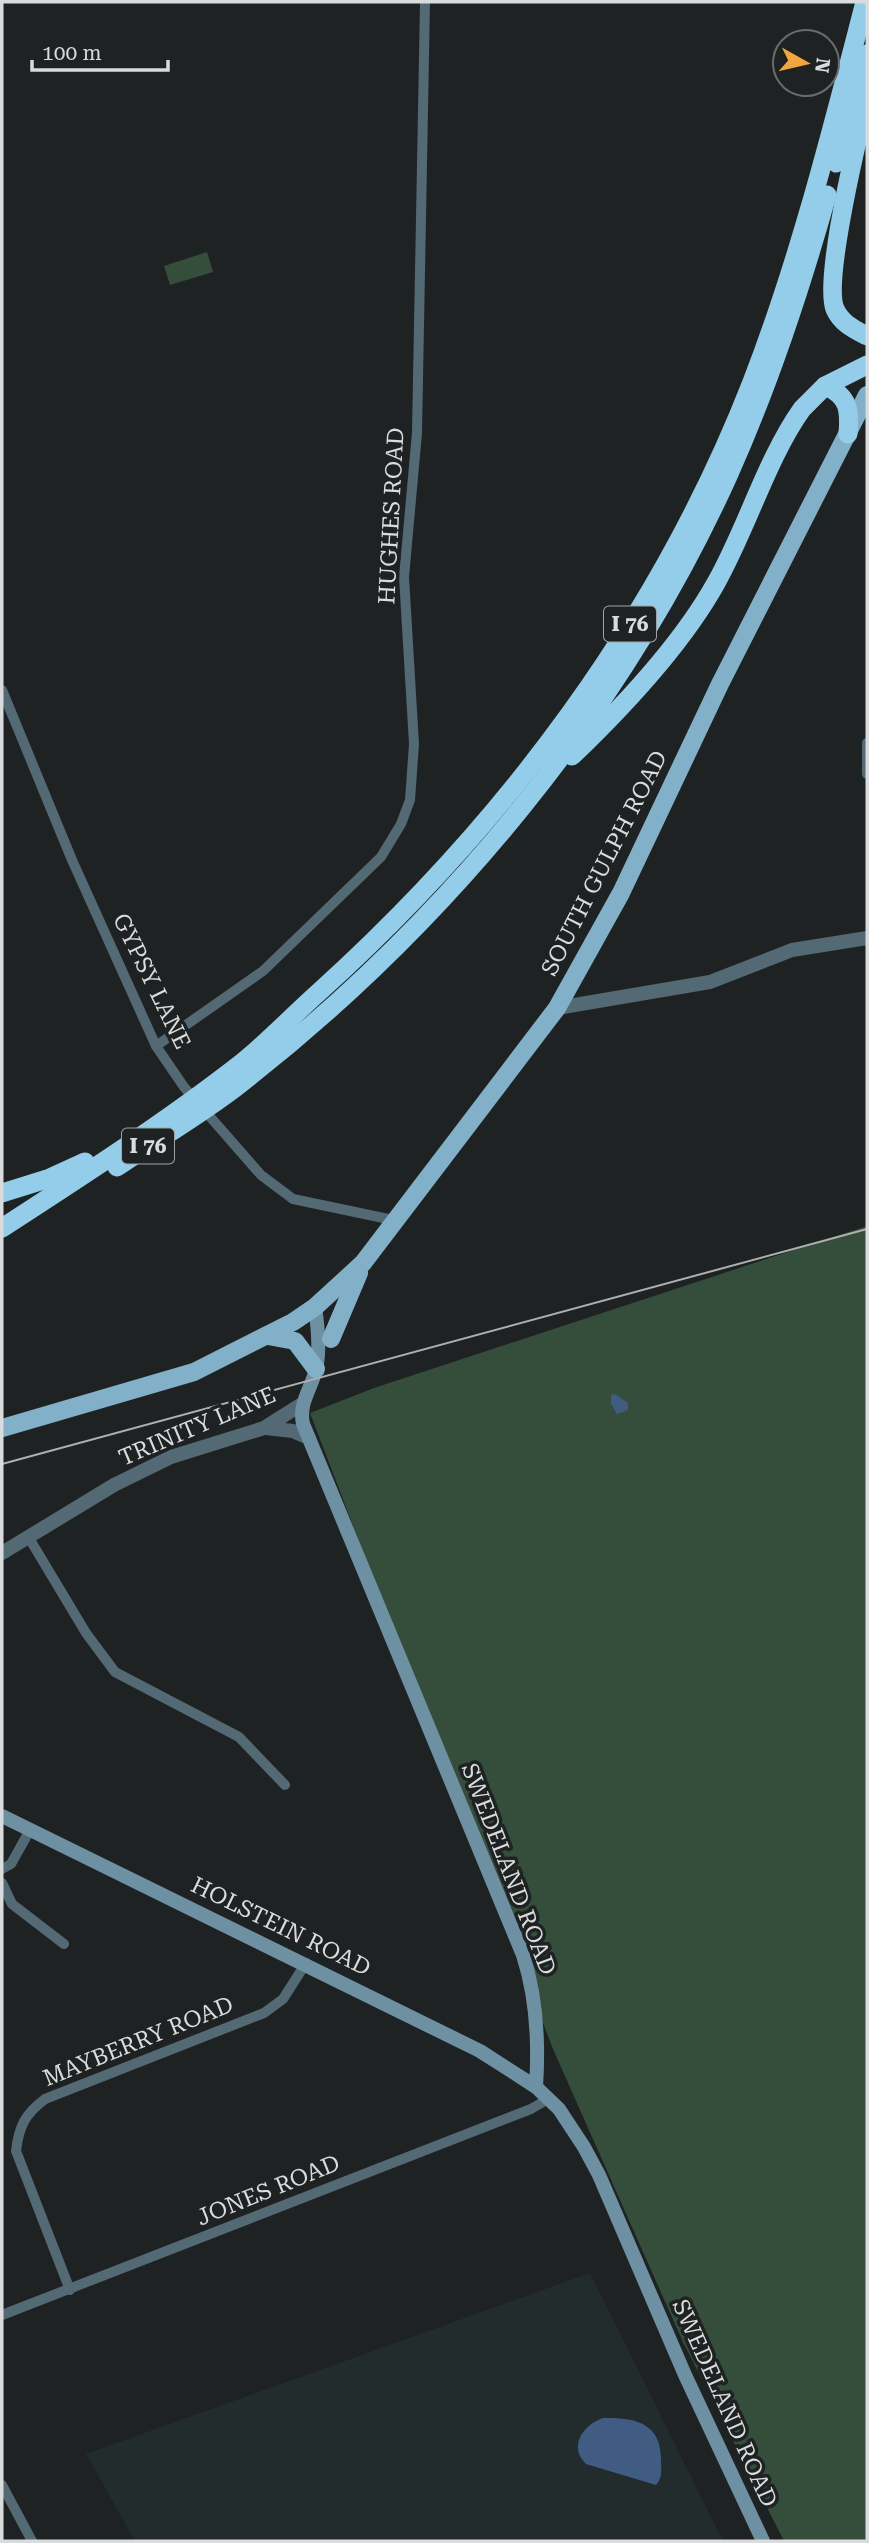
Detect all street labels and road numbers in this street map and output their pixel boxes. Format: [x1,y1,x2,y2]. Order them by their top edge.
street label: HUGHES ROAD [373,427,410,605]
road number: I 76 [604,606,656,642]
street label: SOUTH GULPH ROAD [536,746,673,980]
street label: GYPSY LANE [107,909,196,1053]
road number: I 76 [122,1128,174,1164]
street label: TRINITY LANE [115,1381,280,1472]
street label: SWEDELAND ROAD [456,1759,561,1979]
street label: HOLSTEIN ROAD [187,1871,375,1982]
street label: MAYBERRY ROAD [39,1991,237,2092]
street label: JONES ROAD [193,2149,344,2231]
street label: SWEDELAND ROAD [667,2295,783,2511]

